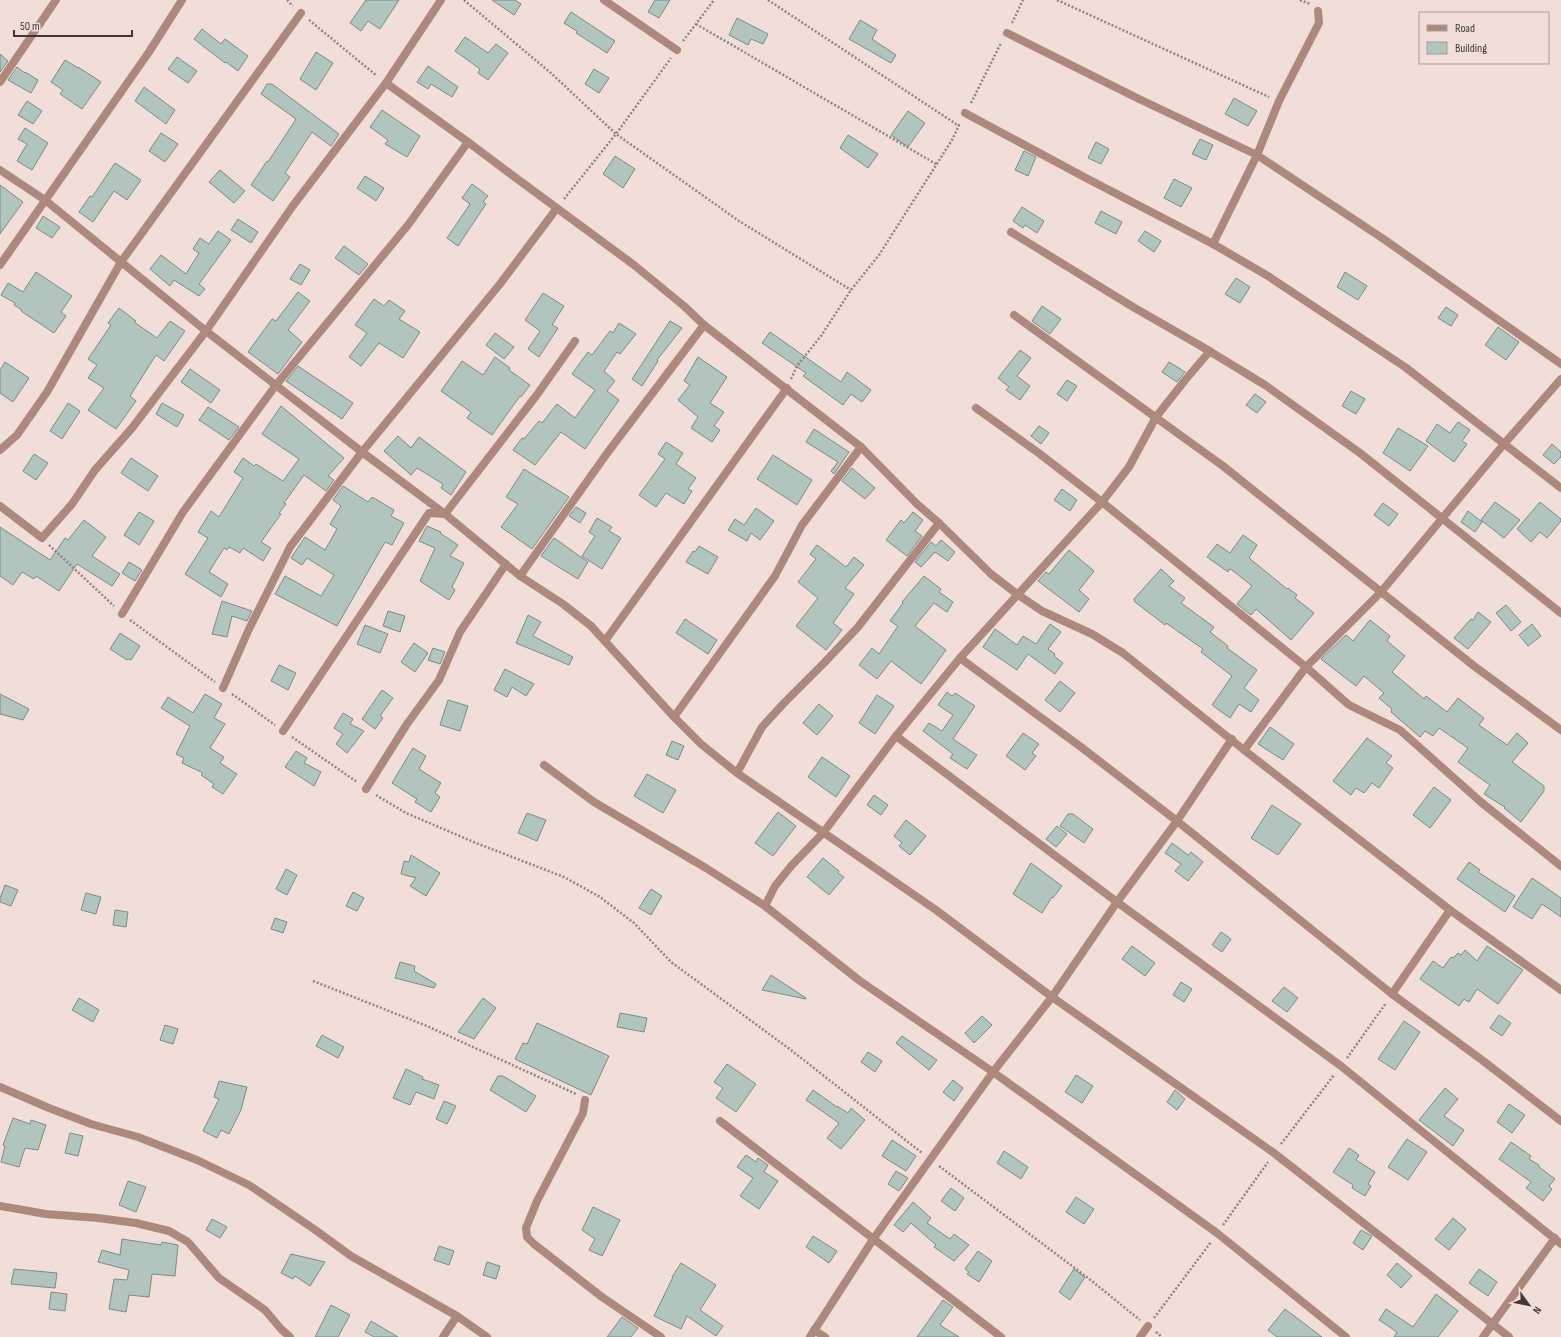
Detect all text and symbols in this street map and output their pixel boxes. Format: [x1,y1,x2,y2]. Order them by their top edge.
scale bar [14,12,132,38]
legend [1419,12,1549,64]
text: 50 m [20,19,40,34]
text: Road [1455,21,1475,36]
text: Building [1455,41,1487,56]
north arrow [1509,1285,1549,1325]
text: N [1530,1304,1544,1316]

